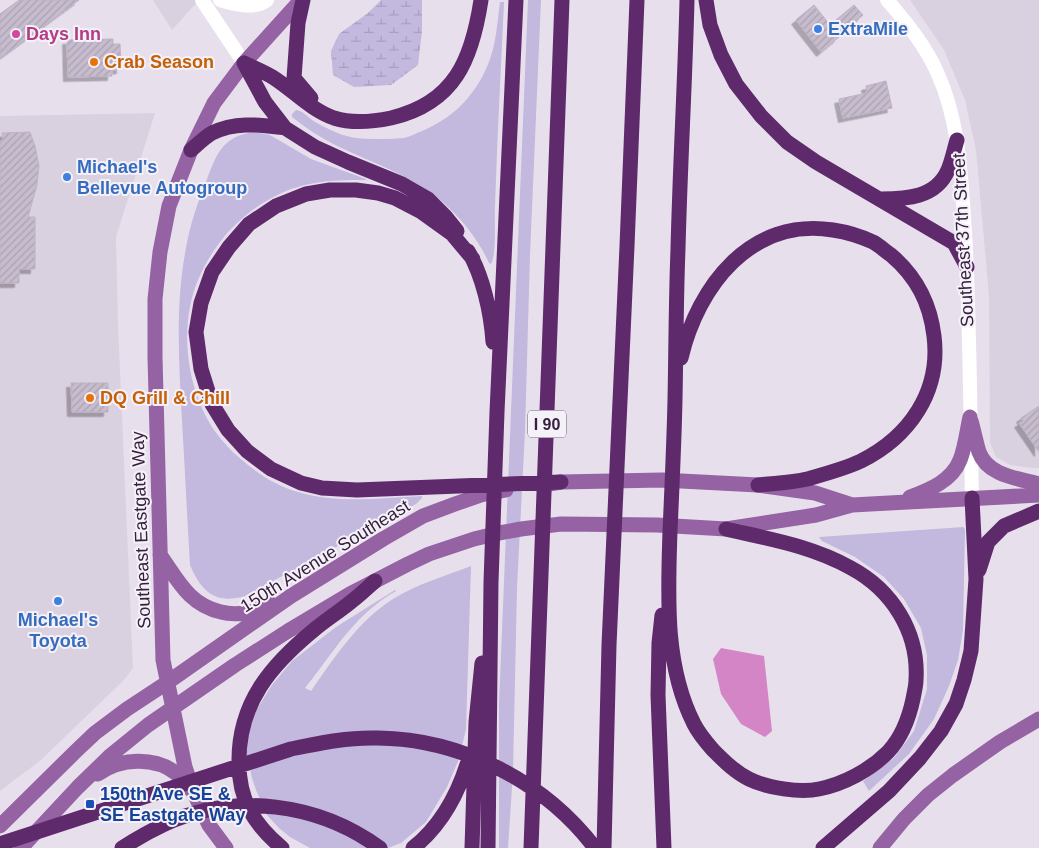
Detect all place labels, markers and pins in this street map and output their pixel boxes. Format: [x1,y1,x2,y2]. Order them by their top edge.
place label: ExtraMile [828,19,908,39]
marker: ExtraMile [812,23,824,35]
place label: Days Inn [26,24,101,44]
marker: Days Inn [10,28,22,40]
place label: Crab Season [104,52,214,72]
marker: Crab Season [88,56,100,68]
place label: Michael's Bellevue Autogroup [77,157,247,198]
marker: Michael's Bellevue Autogroup [61,171,73,183]
place label: DQ Grill & Chill [100,388,230,408]
marker: DQ Grill & Chill [84,392,96,404]
marker: Michael's Toyota [52,595,64,607]
place label: Michael's Toyota [18,610,98,651]
place label: 150th Ave SE & SE Eastgate Way [100,784,245,825]
marker: 150th Ave SE & SE Eastgate Way [84,798,96,810]

